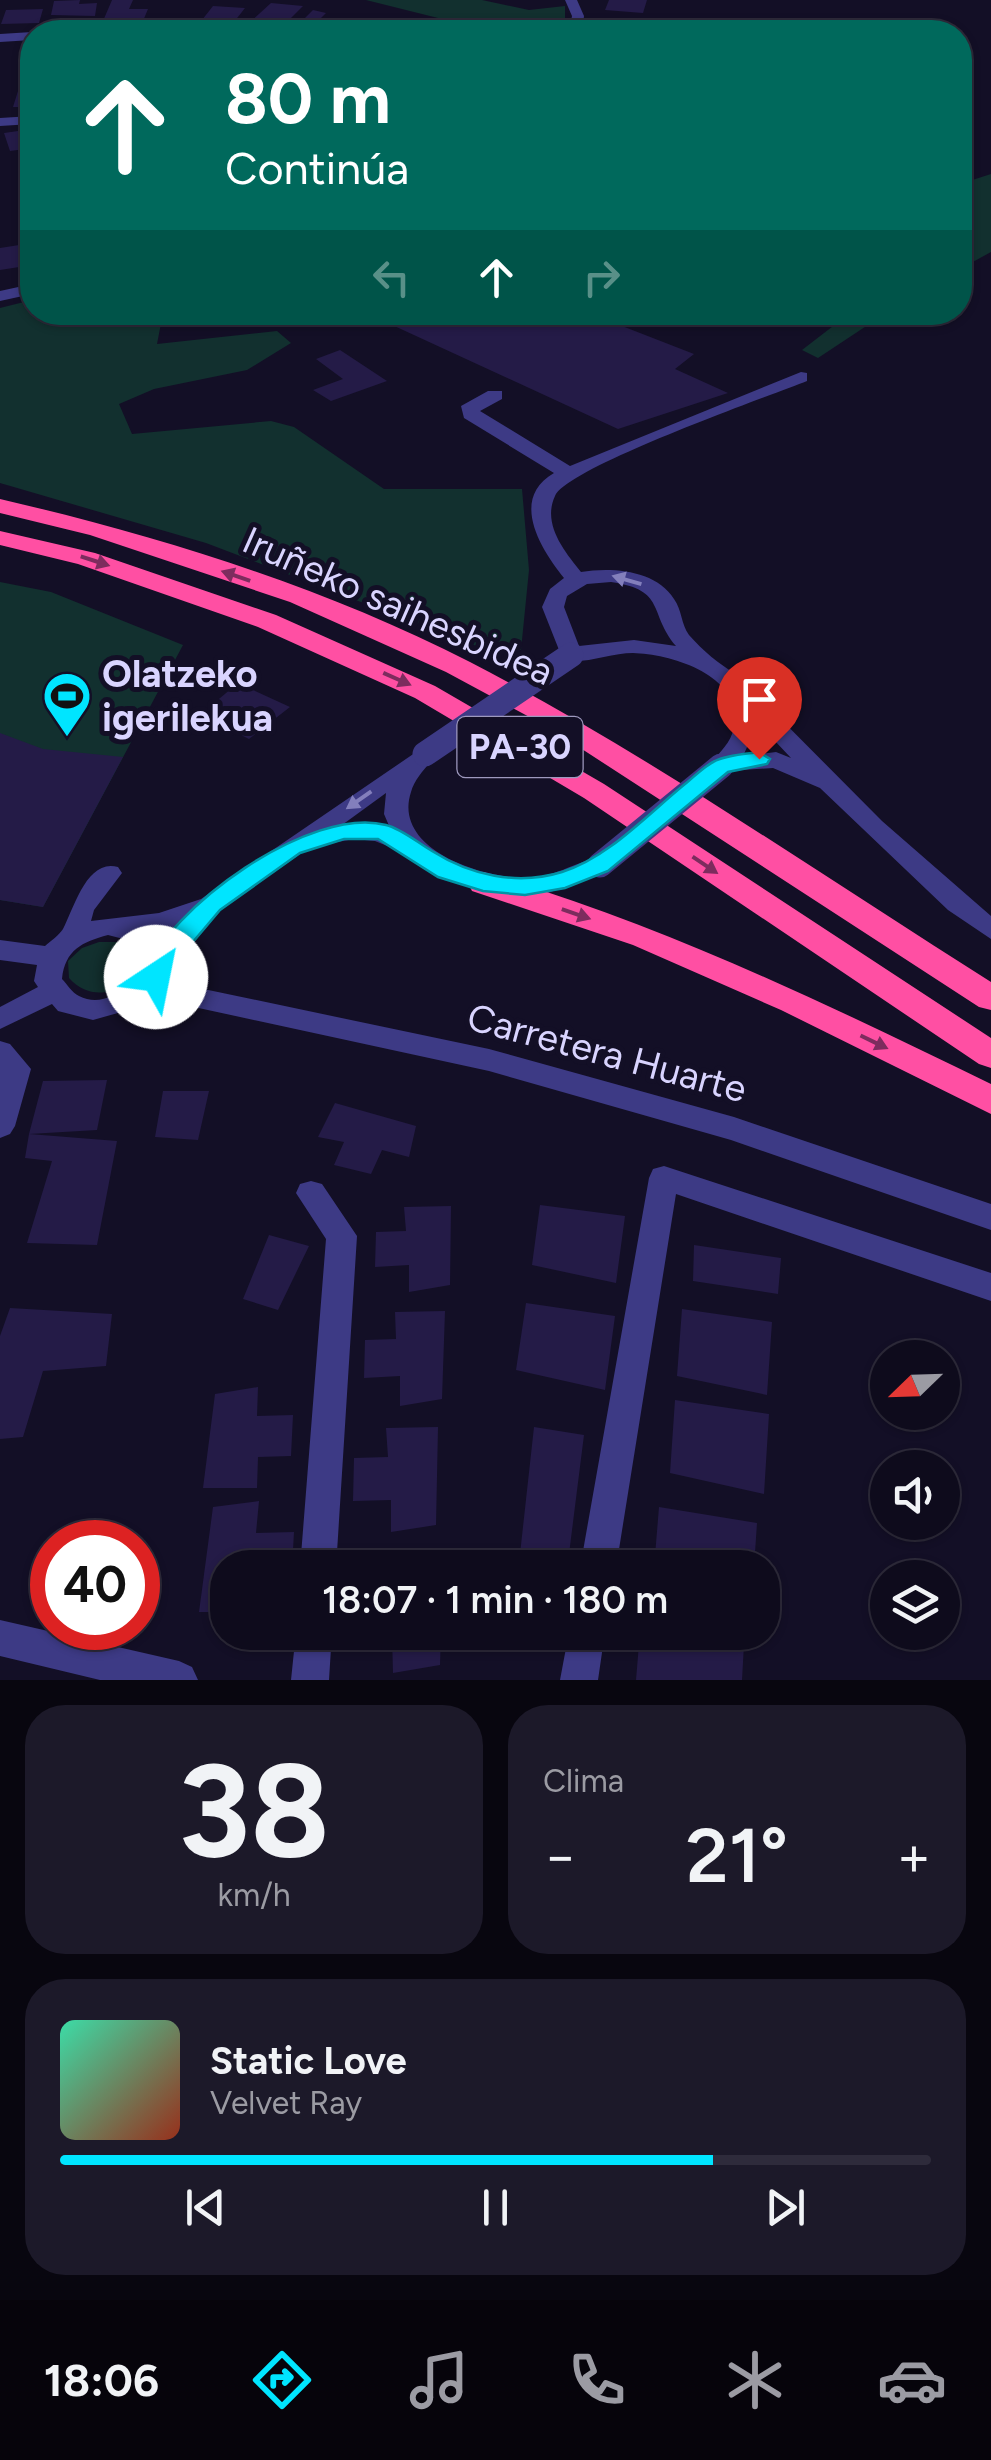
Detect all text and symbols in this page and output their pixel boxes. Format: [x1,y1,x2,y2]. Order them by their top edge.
text: 80 m [225,56,391,141]
icon: ahead [60,60,190,190]
text: Continúa [225,141,409,195]
icon: left [364,250,419,305]
icon: ahead [469,250,524,305]
icon: right [574,250,629,305]
street label: Iruñeko saihesbidea [236,517,560,695]
one-way arrow [80,554,110,569]
one-way arrow [221,568,251,583]
one-way arrow [611,572,642,588]
place label: Olatzeko igerilekua [102,651,273,741]
pin [717,657,802,760]
sports icon: Olatzeko igerilekua [41,670,93,738]
one-way arrow [382,671,412,687]
icon: arrive [732,672,787,727]
road number: PA-30 [458,717,582,777]
one-way arrow [345,790,372,809]
one-way arrow [691,855,719,874]
one-way arrow [561,908,591,923]
position arrow [104,925,208,1029]
street label: Carretera Huarte [463,994,751,1112]
one-way arrow [860,1033,889,1050]
north arrow [870,1340,960,1430]
map controls [870,1340,960,1650]
button: sound [870,1450,960,1540]
speed limit sign: 40 [30,1520,160,1650]
button: layers [870,1560,960,1650]
text: 18:07 · 1 min · 180 m [322,1577,668,1623]
text: 38 [178,1733,330,1889]
text: Clima [543,1762,624,1800]
text: 21° [686,1811,788,1901]
text: − [543,1823,577,1889]
text: + [897,1823,931,1889]
text: km/h [217,1876,291,1914]
text: Static Love [210,2038,407,2084]
text: Velvet Ray [210,2084,362,2122]
icon: previous [178,2180,233,2235]
icon: pause [468,2180,523,2235]
icon: next [758,2180,813,2235]
icon: directions [247,2345,317,2415]
icon: music [404,2345,474,2415]
icon: phone [562,2345,632,2415]
icon: climate [720,2345,790,2415]
icon: car [877,2345,947,2415]
text: 18:06 [44,2353,159,2407]

